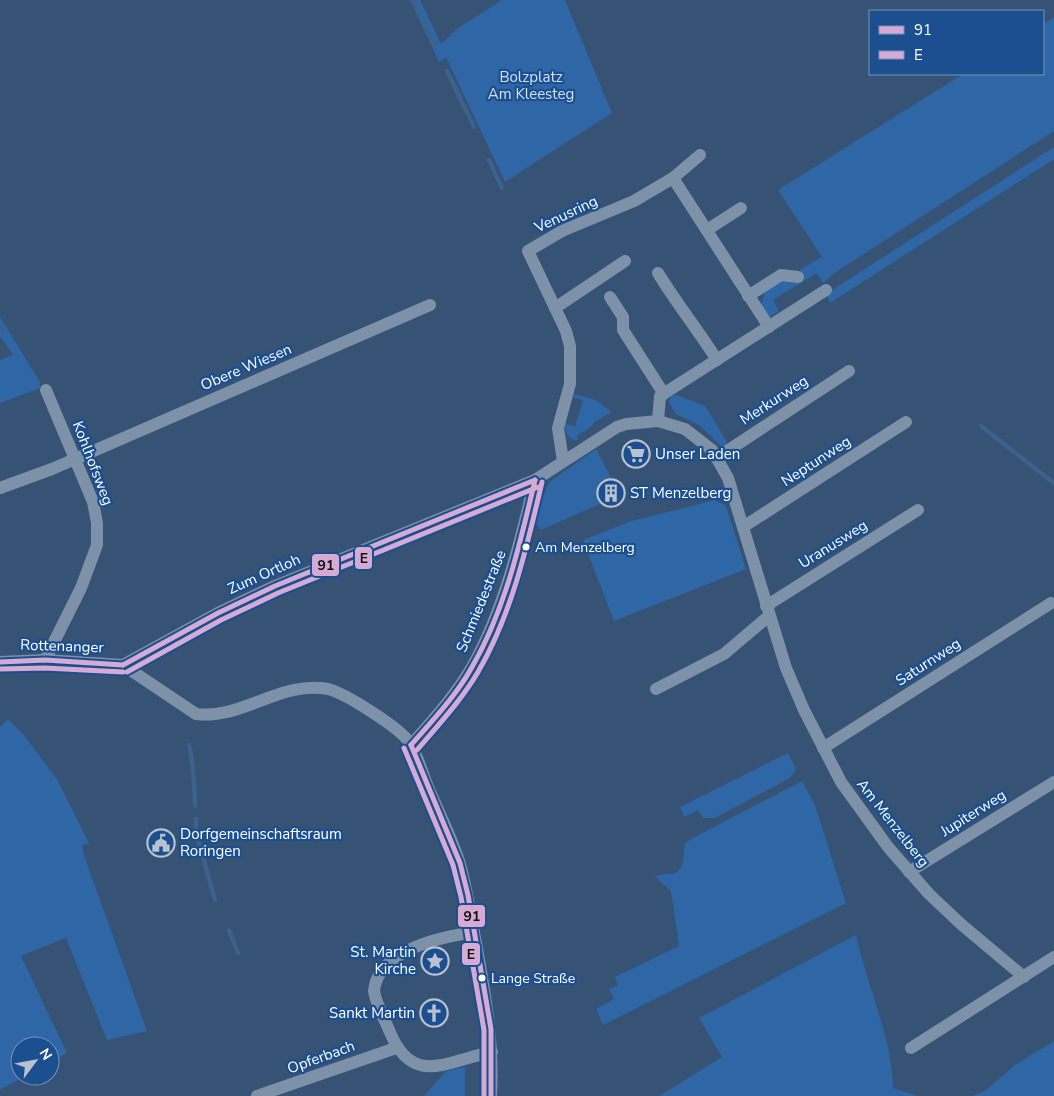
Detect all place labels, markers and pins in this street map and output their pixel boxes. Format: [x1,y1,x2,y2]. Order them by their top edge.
supermarket icon: Unser Laden [621,439,651,469]
place label: Unser Laden [655,444,740,464]
building icon: ST Menzelberg [596,478,626,508]
place label: ST Menzelberg [630,483,731,503]
place label: Am Menzelberg [535,538,635,557]
marker: Am Menzelberg [521,542,531,552]
place label: Dorfgemeinschaftsraum Roringen [180,824,342,861]
public building icon: Dorfgemeinschaftsraum Roringen [146,828,176,858]
place label: St. Martin Kirche [350,942,416,979]
place icon: St. Martin Kirche [420,946,450,976]
place label: Lange Straße [491,969,575,988]
marker: Lange Straße [477,973,487,983]
church icon: Sankt Martin [419,998,449,1028]
place label: Sankt Martin [329,1003,415,1023]

